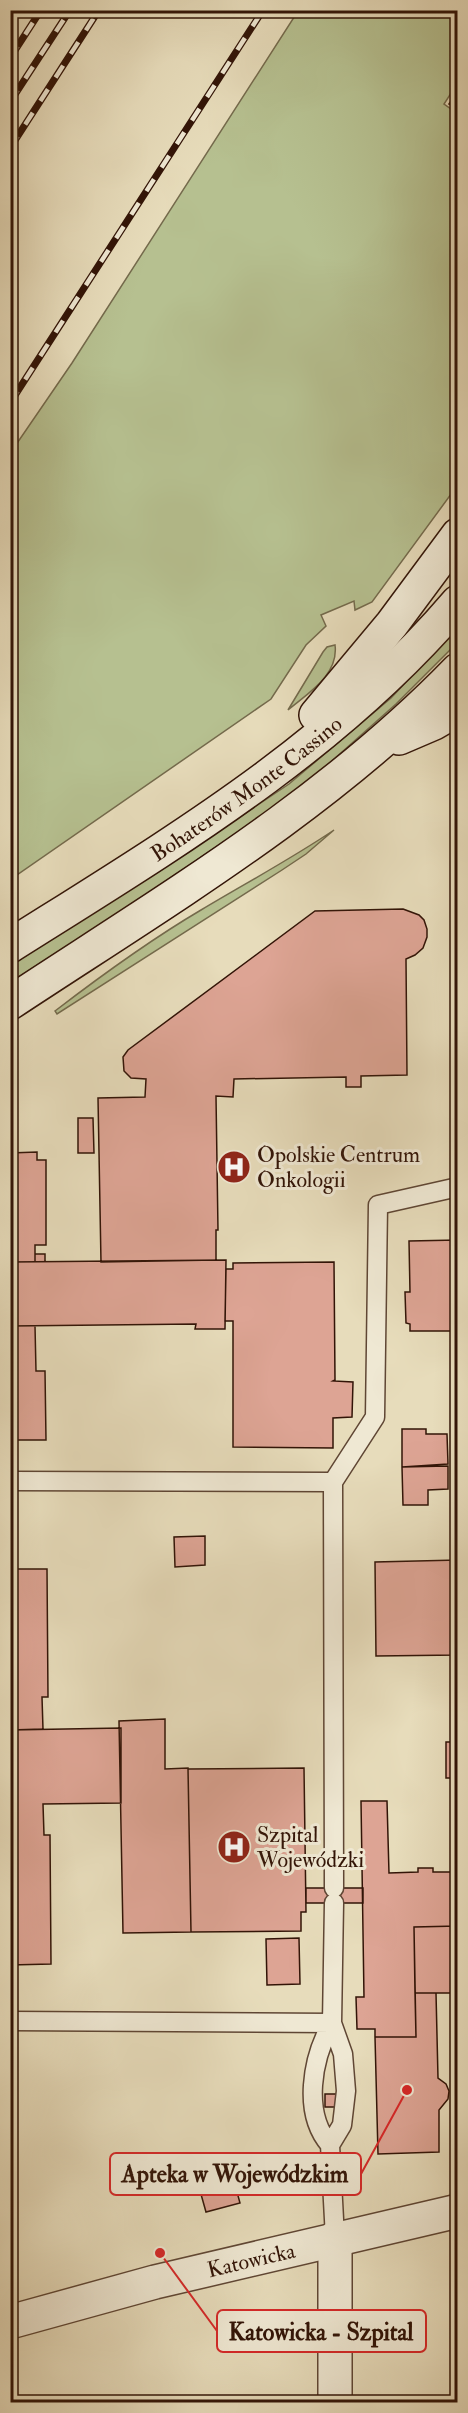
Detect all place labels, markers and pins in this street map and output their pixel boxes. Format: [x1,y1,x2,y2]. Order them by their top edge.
place label: Opolskie Centrum Onkologii [257,1141,420,1194]
hospital icon: Opolskie Centrum Onkologii [216,1149,252,1185]
place label: Szpital Wojewódzki [256,1821,364,1874]
hospital icon: Szpital Wojewódzki [216,1829,252,1865]
callout: Apteka w Wojewódzkim [110,2153,361,2195]
callout: Katowicka - Szpital [217,2310,426,2352]

